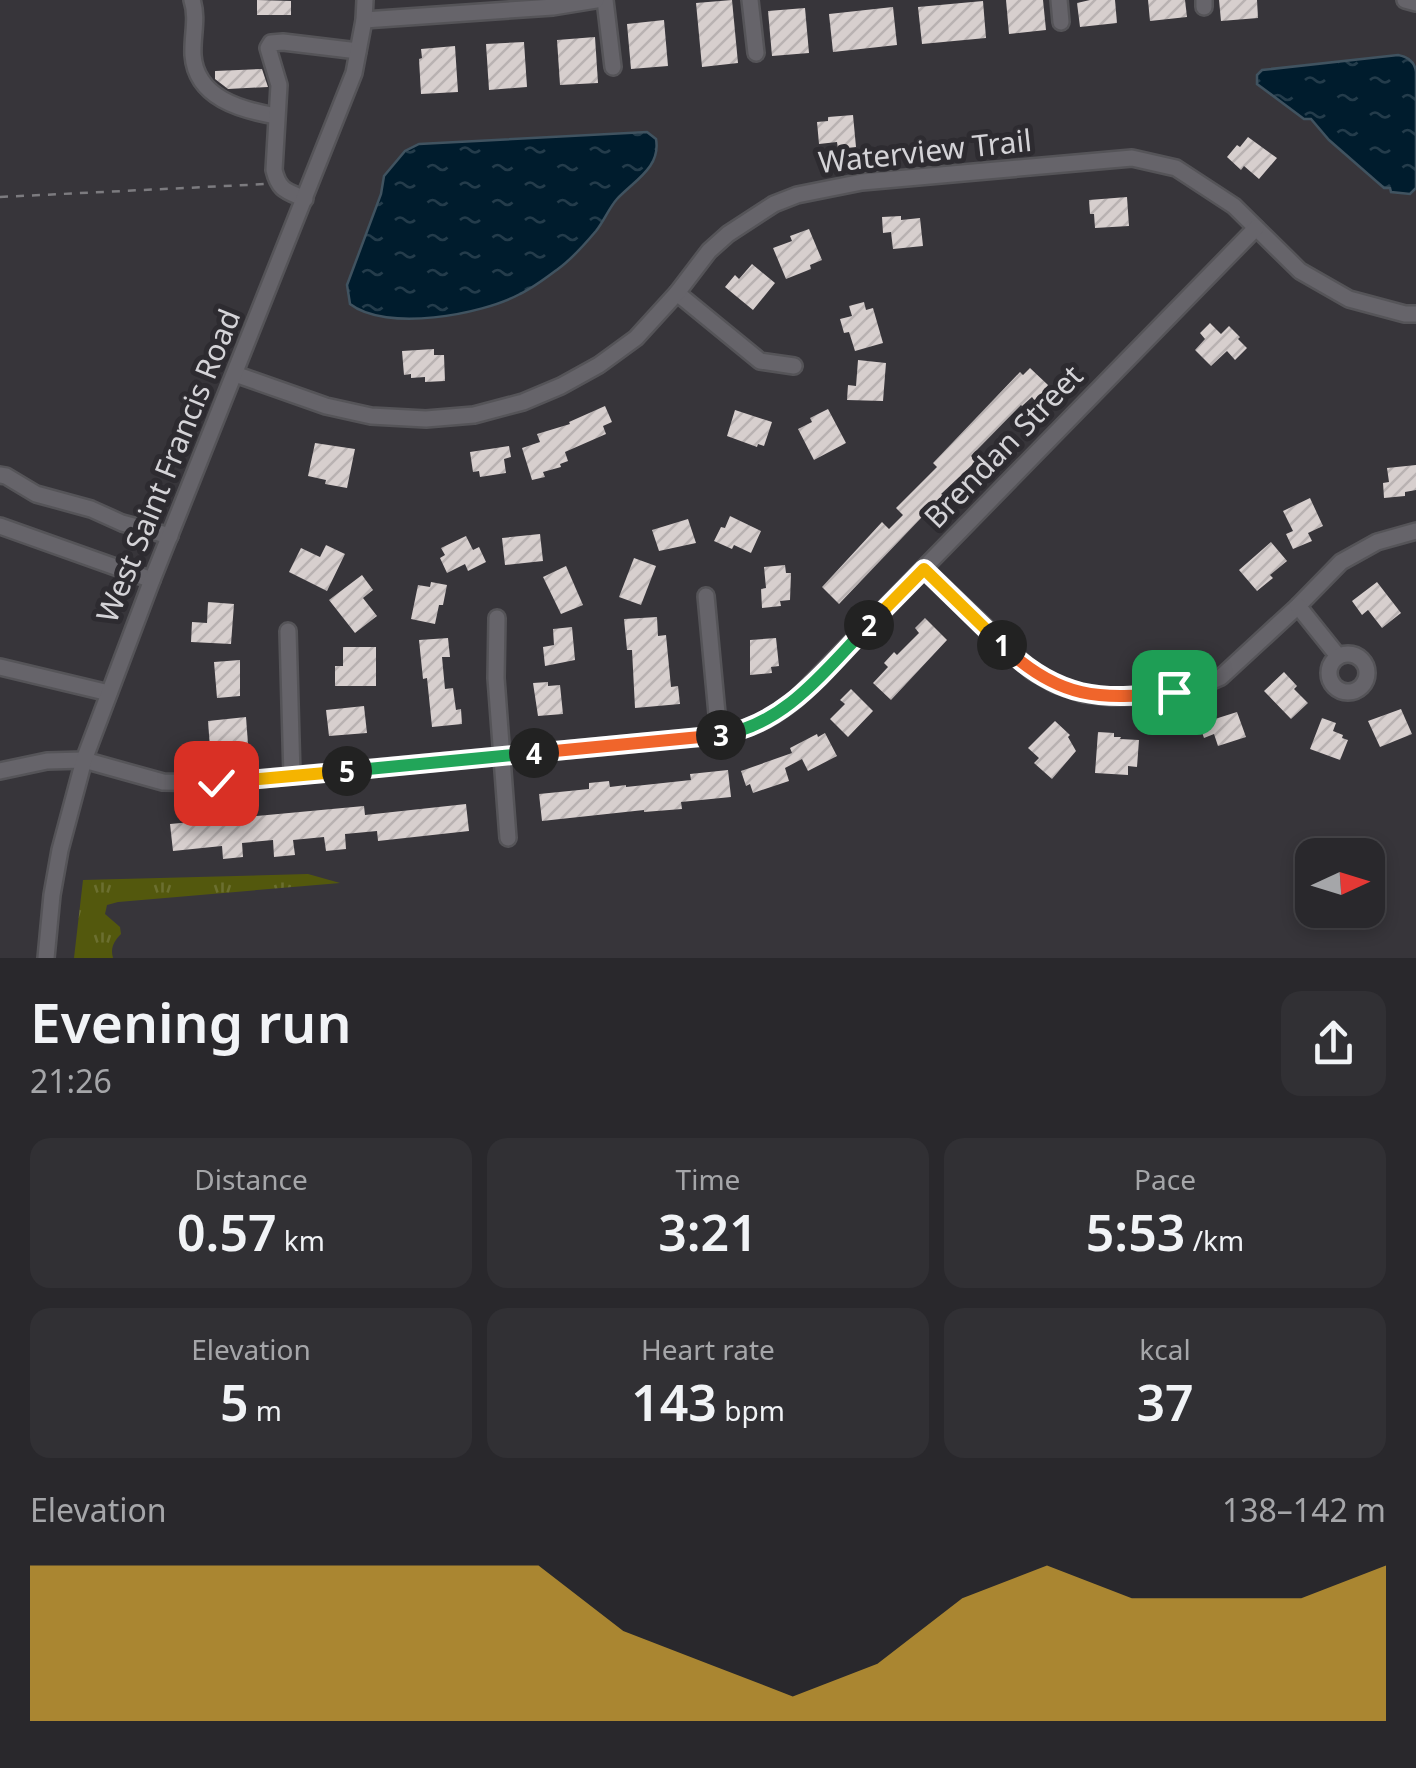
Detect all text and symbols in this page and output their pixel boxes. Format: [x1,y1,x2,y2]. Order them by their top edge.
street label: Waterview Trail [816,119,1034,182]
street label: West Saint Francis Road [86,303,249,628]
street label: Brendan Street [914,355,1091,536]
pin: 2 [844,600,894,650]
text: 2 [861,606,877,644]
pin: 1 [977,620,1027,670]
text: 1 [994,626,1010,664]
pin [1132,650,1217,735]
icon: arrive [1147,665,1202,720]
pin: 3 [696,710,746,760]
text: 3 [713,716,729,754]
pin: 4 [509,728,559,778]
text: 4 [526,734,542,772]
pin [174,741,259,826]
pin: 5 [322,746,372,796]
text: 5 [339,752,355,790]
icon: check [189,756,244,811]
north arrow [1295,838,1385,928]
map controls [1295,838,1385,928]
text: Evening run [30,984,351,1059]
button: share [1281,991,1386,1096]
text: 21:26 [30,1059,112,1102]
text: Distance [194,1160,308,1198]
text: Time [676,1160,740,1198]
text: Pace [1134,1160,1196,1198]
text: 0.57 [177,1198,277,1266]
text: 3:21 [658,1198,758,1266]
text: 5:53 [1086,1198,1185,1266]
text: km [277,1221,325,1259]
text: /km [1185,1221,1244,1259]
text: Elevation [191,1330,311,1368]
text: Heart rate [641,1330,775,1368]
text: kcal [1139,1330,1191,1368]
text: 5 [220,1368,249,1436]
text: 143 [631,1368,717,1436]
text: 37 [1136,1368,1194,1436]
text: m [249,1391,282,1429]
text: bpm [717,1391,785,1429]
text: Elevation [30,1488,167,1531]
text: 138–142 m [1222,1488,1386,1531]

